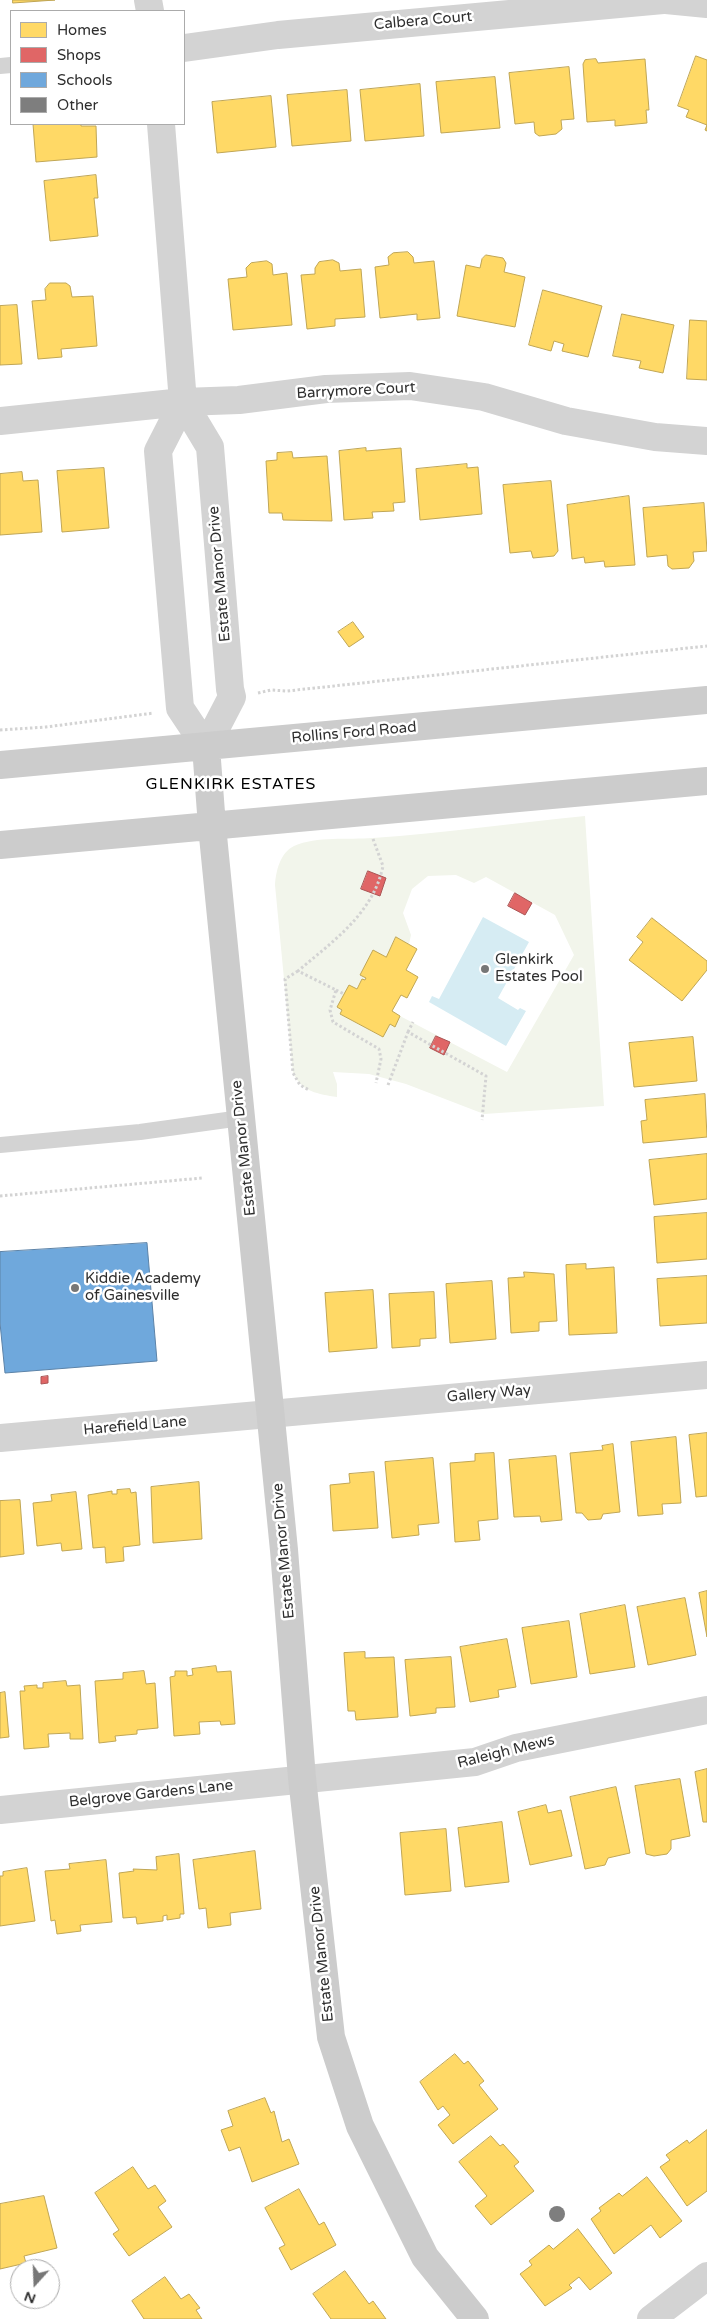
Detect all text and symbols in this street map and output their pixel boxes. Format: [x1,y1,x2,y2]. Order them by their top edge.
street label: Calbera Court [373,8,473,34]
legend [10,10,185,125]
text: Homes [57,21,107,39]
text: Shops [57,46,101,64]
text: Schools [57,71,113,89]
text: Other [57,96,98,114]
street label: Barrymore Court [296,379,416,403]
street label: Estate Manor Drive [205,505,235,643]
street label: Rollins Ford Road [291,719,417,747]
district label: GLENKIRK ESTATES [144,775,318,795]
place label: Glenkirk Estates Pool [495,951,583,986]
marker: Glenkirk Estates Pool [479,963,491,975]
street label: Estate Manor Drive [228,1079,260,1217]
place label: Kiddie Academy of Gainesville [85,1270,201,1305]
marker: Kiddie Academy of Gainesville [69,1282,81,1294]
street label: Gallery Way [446,1381,532,1407]
street label: Harefield Lane [83,1413,187,1439]
street label: Estate Manor Drive [269,1482,299,1620]
street label: Raleigh Mews [456,1731,556,1773]
street label: Belgrove Gardens Lane [68,1776,234,1812]
street label: Estate Manor Drive [306,1885,338,2023]
north arrow [10,2259,60,2309]
text: N [22,2288,38,2308]

